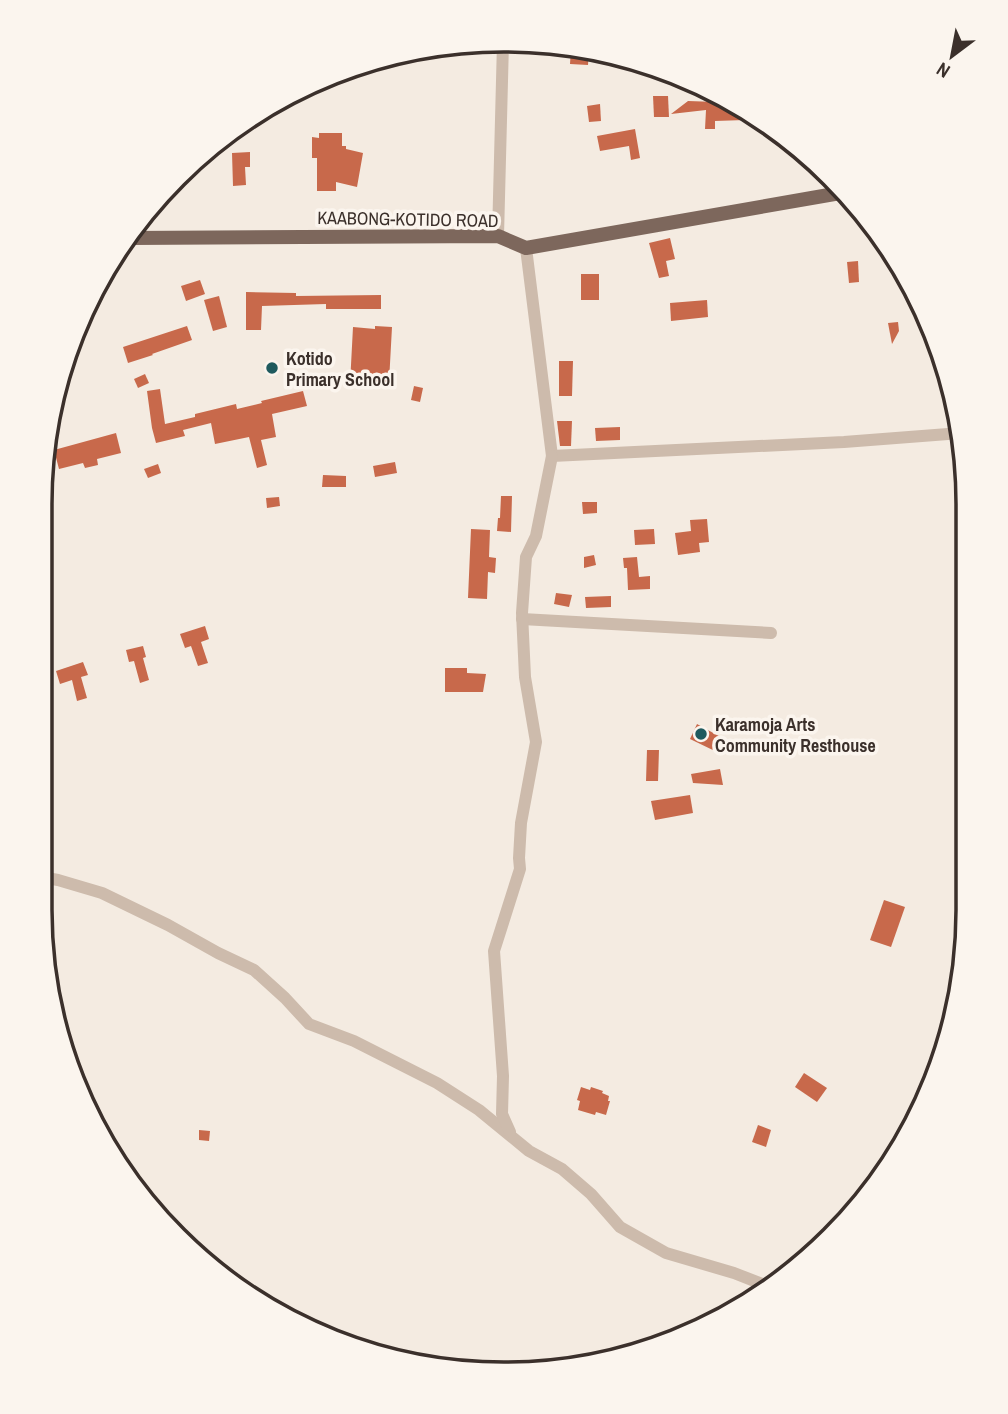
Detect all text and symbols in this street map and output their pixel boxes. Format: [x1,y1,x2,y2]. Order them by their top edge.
north arrow [917,21,987,91]
text: N [931,56,955,84]
street label: KAABONG-KOTIDO ROAD [317,205,499,233]
place label: Kotido Primary School [286,346,394,392]
marker: Kotido Primary School [264,360,280,376]
place label: Karamoja Arts Community Resthouse [715,712,876,758]
marker: Karamoja Arts Community Resthouse [693,726,709,742]

